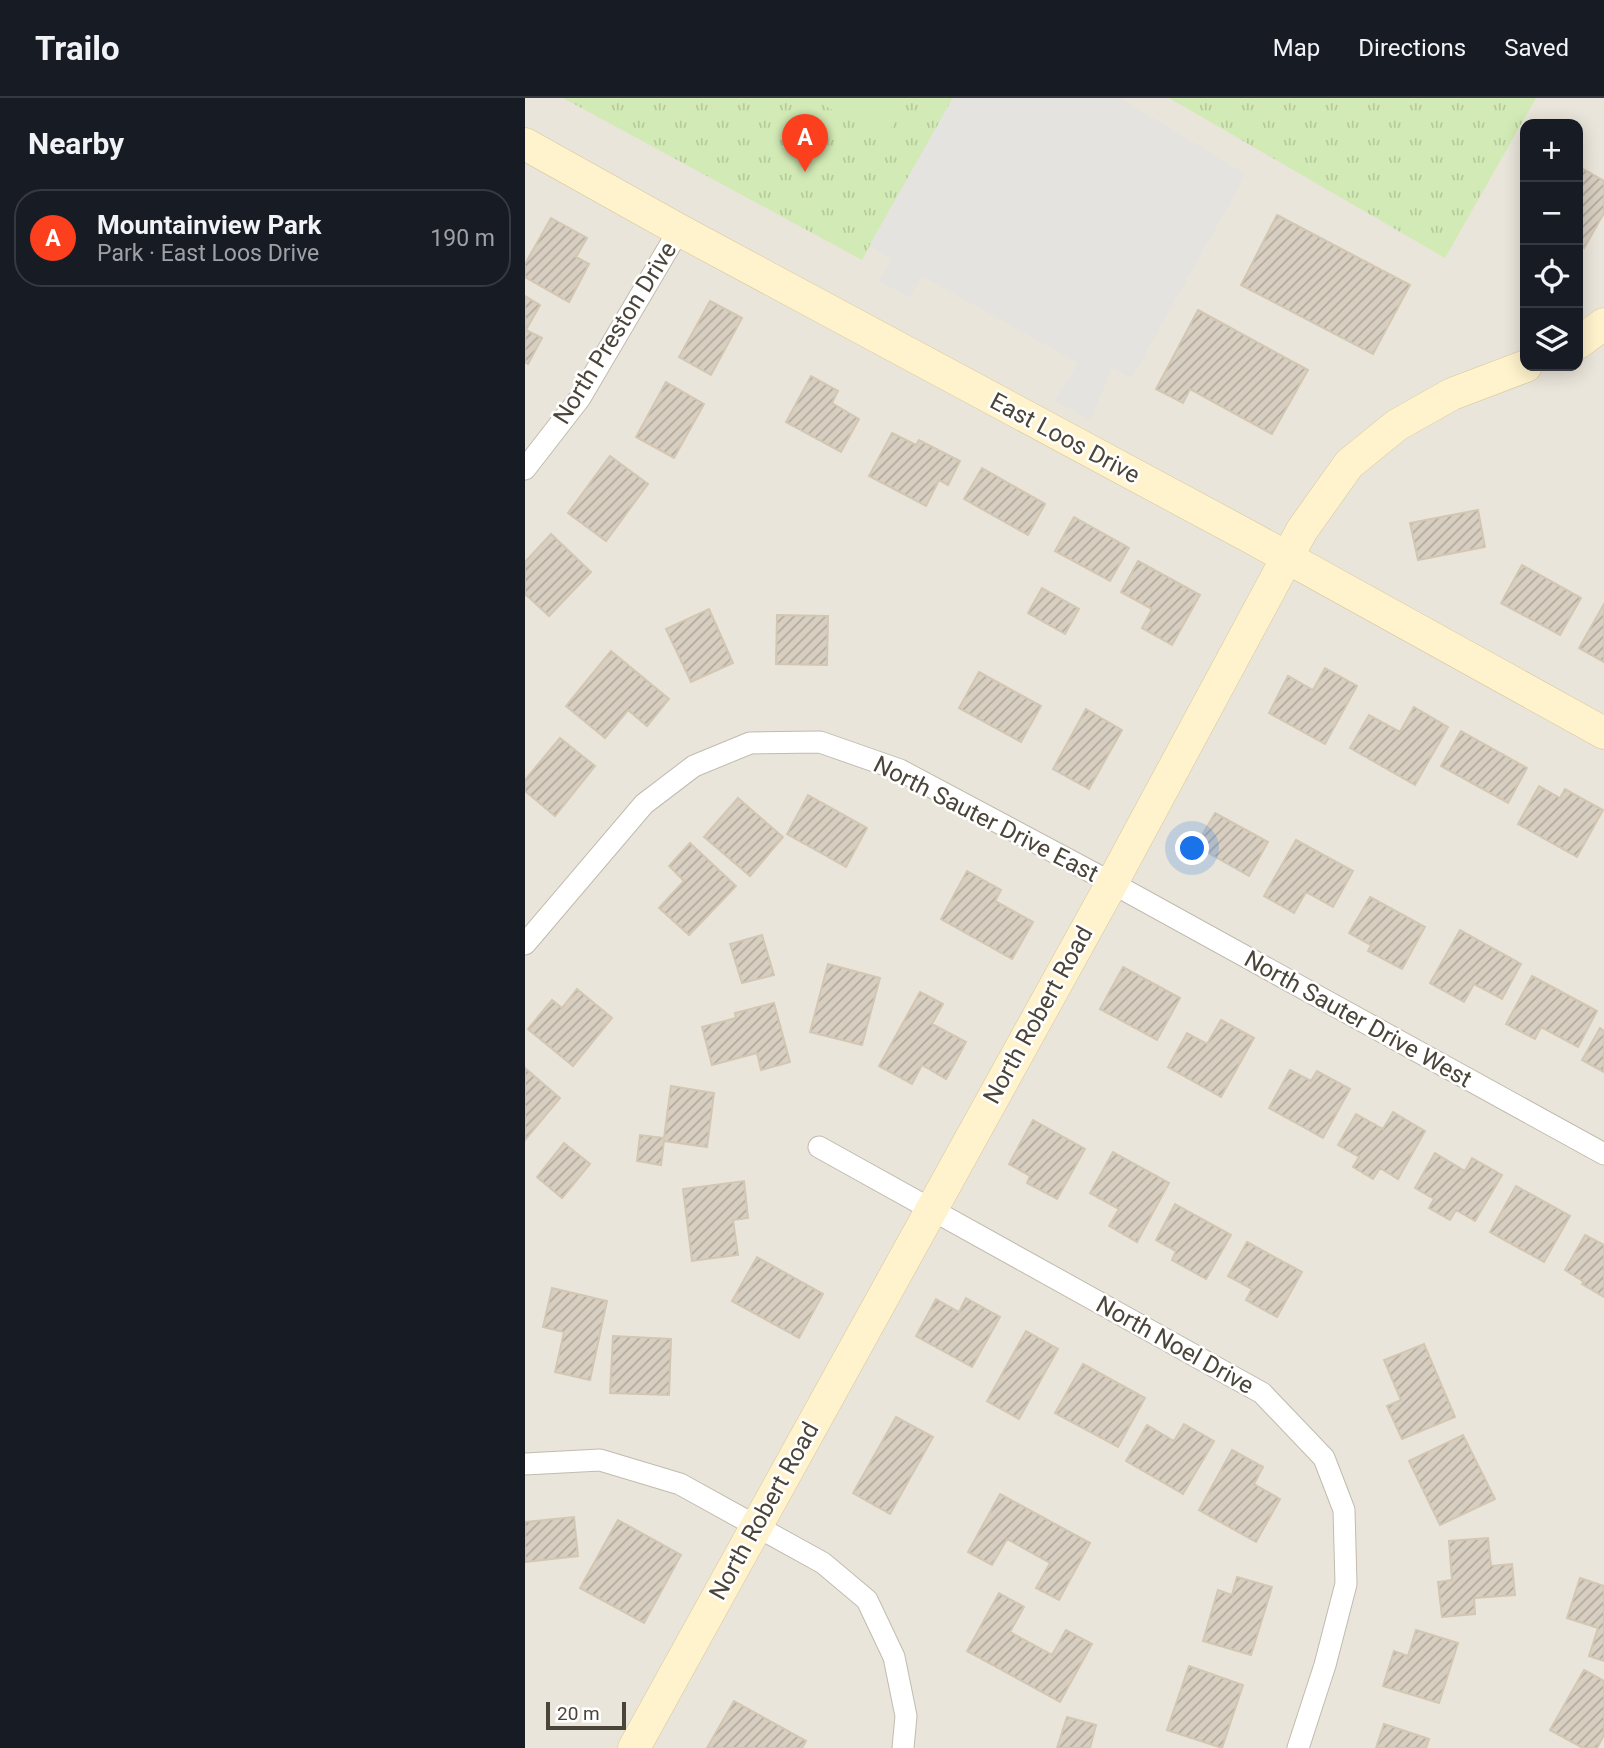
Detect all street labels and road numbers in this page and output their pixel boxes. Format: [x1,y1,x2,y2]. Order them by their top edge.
street label: North Preston Drive [548,237,682,429]
street label: East Loos Drive [985,387,1145,489]
street label: North Sauter Drive East [869,750,1103,888]
street label: North Robert Road [978,921,1098,1109]
street label: North Sauter Drive West [1239,945,1477,1093]
street label: North Noel Drive [1091,1290,1259,1400]
street label: North Robert Road [704,1417,824,1605]

